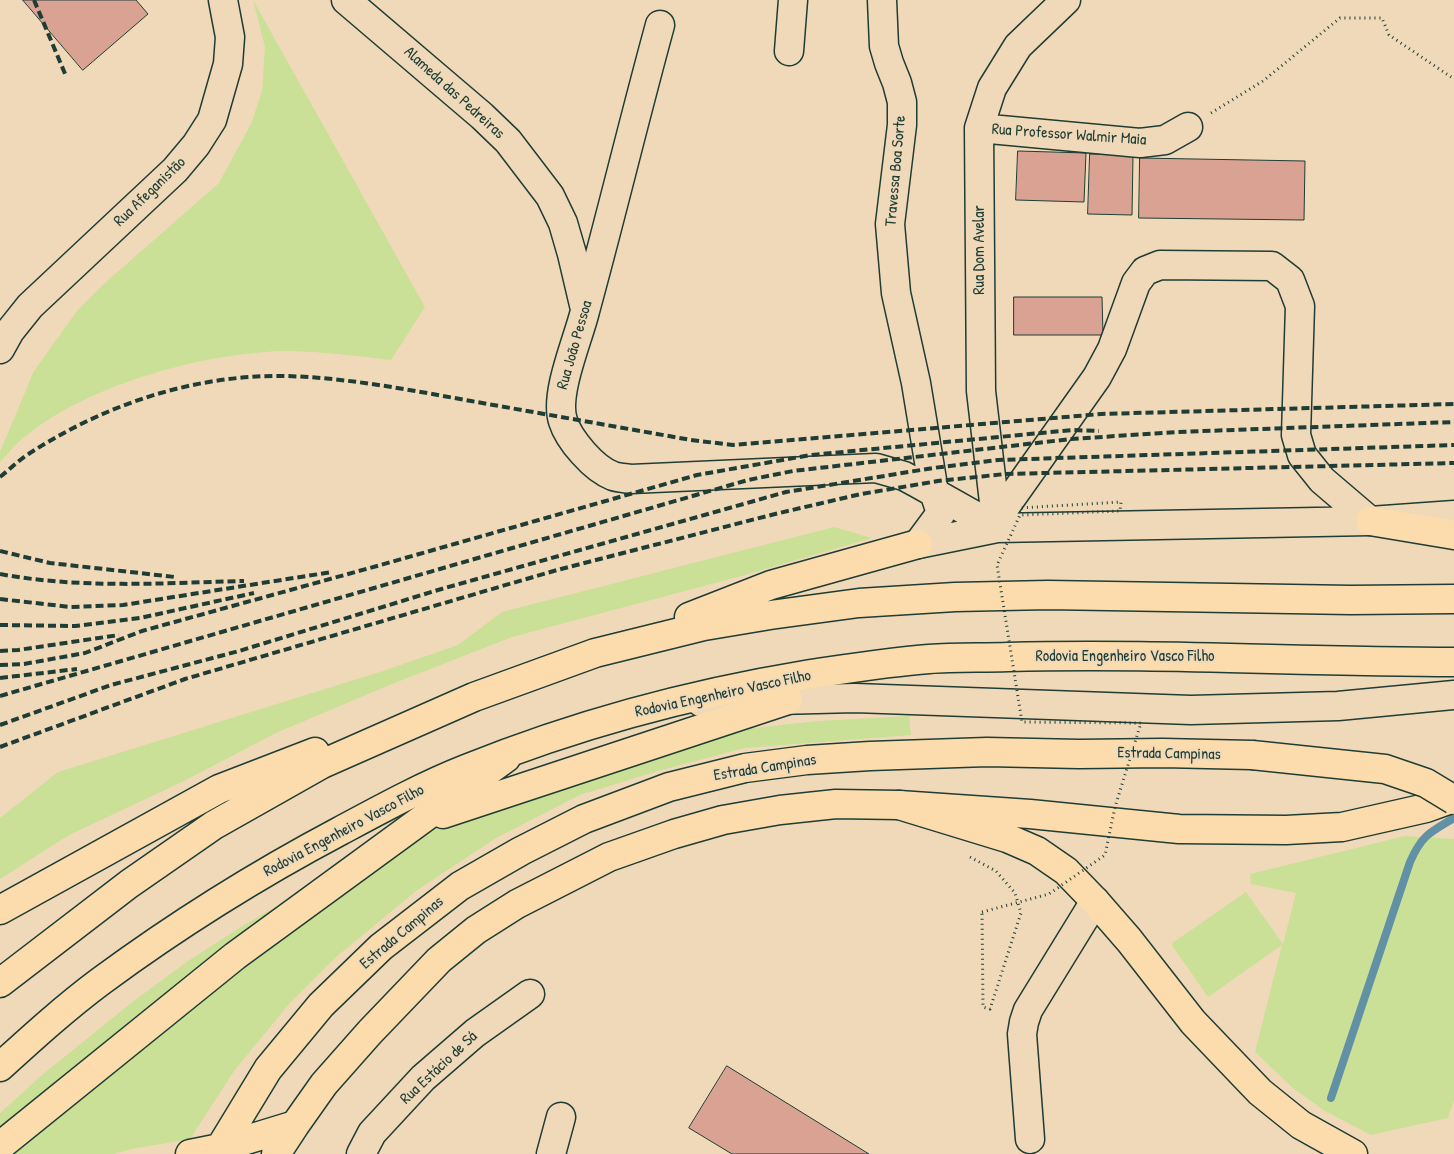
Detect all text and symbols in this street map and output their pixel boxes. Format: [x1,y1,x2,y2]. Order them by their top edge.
street label: Alameda das Pedreiras [400,43,508,143]
street label: Travessa Boa Sorte [882,115,910,227]
street label: Rua Professor Walmir Maia [991,120,1147,150]
street label: Rua Afeganistão [110,153,190,231]
street label: Rua Dom Avelar [970,205,990,295]
street label: Rua João Pessoa [553,298,597,392]
street label: Rodovia Engenheiro Vasco Filho [1035,647,1215,667]
street label: Rodovia Engenheiro Vasco Filho [633,666,813,722]
street label: Estrada Campinas [1117,743,1221,765]
street label: Estrada Campinas [712,750,818,786]
street label: Rodovia Engenheiro Vasco Filho [260,780,428,882]
street label: Estrada Campinas [356,892,448,974]
street label: Rua Estácio de Sá [396,1027,482,1109]

